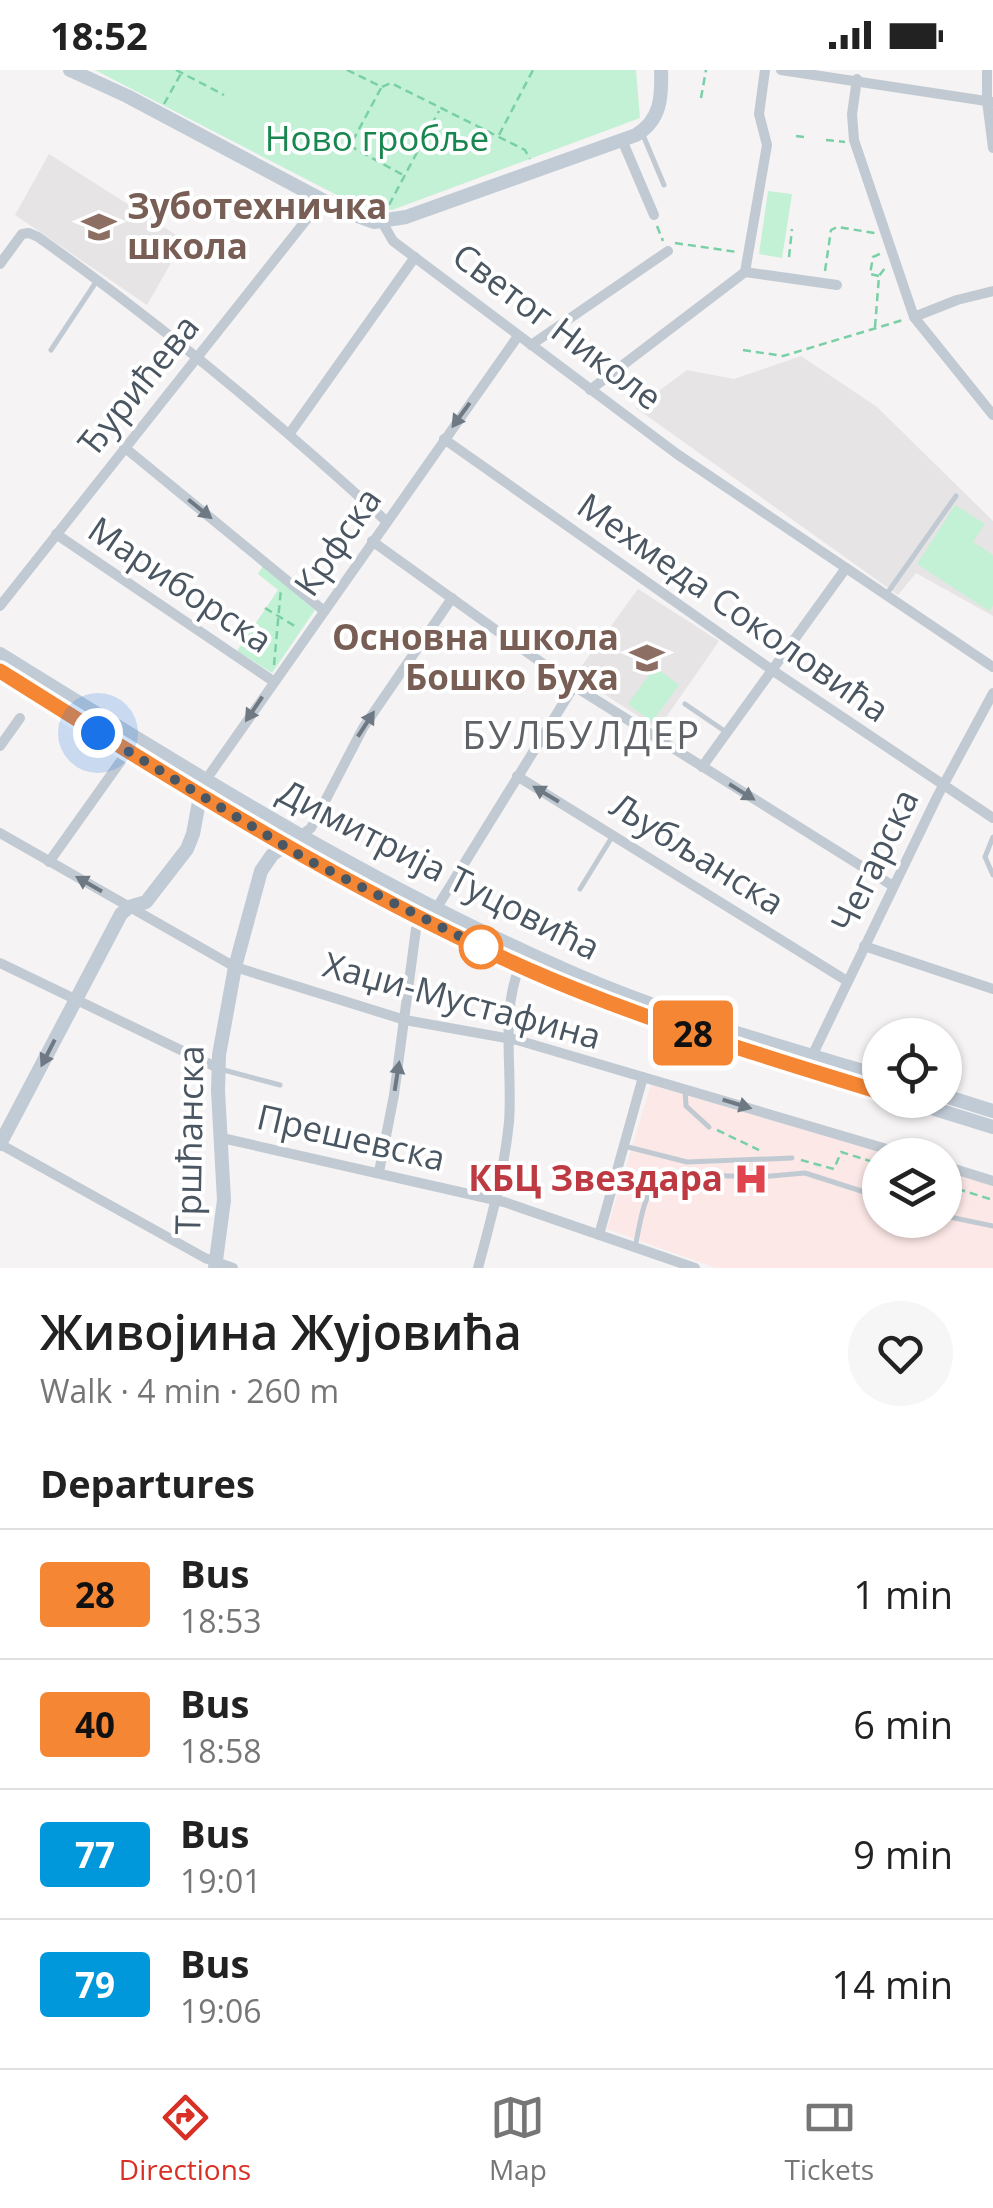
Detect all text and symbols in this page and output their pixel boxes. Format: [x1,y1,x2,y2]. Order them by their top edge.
text: 18:52 [50,9,148,61]
park label: Ново гробље [265,114,489,161]
place label: Зуботехничка школа [127,182,387,269]
school or university icon: Зуботехничка школа [80,208,118,246]
street label: Светог Николе [444,232,672,420]
street label: Ђурићева [67,304,209,464]
one-way arrow [452,401,471,428]
street label: Крфска [283,478,391,605]
street label: Мехмеда Соколовића [569,481,899,732]
one-way arrow [187,498,212,519]
street label: Мариборска [80,505,282,663]
place label: Основна школа Бошко Буха [332,613,619,700]
school or university icon: Основна школа Бошко Буха [628,639,666,677]
one-way arrow [245,695,264,722]
your location [73,708,123,758]
district label: БУЛБУЛДЕР [462,708,702,760]
one-way arrow [356,711,374,738]
street label: Димитрија Туцовића [271,767,608,970]
street label: Љубљанска [602,781,794,925]
street label: Чегарска [819,781,929,940]
one-way arrow [728,783,756,801]
one-way arrow [532,786,560,803]
one-way arrow [75,876,103,894]
unlabelled marker [460,926,502,968]
street label: Хаџи-Мустафина [318,940,606,1059]
line badge: 28 [648,1000,738,1066]
text: 28 [673,1010,713,1057]
map controls [862,1018,962,1238]
button: locate [862,1018,962,1118]
one-way arrow [40,1039,57,1068]
street label: Тршћанска [163,1045,214,1235]
one-way arrow [389,1060,405,1092]
street label: Прешевска [253,1092,450,1181]
one-way arrow [722,1097,752,1112]
button: layers [862,1138,962,1238]
place label: КБЦ Звездара [468,1154,723,1201]
hospital icon: КБЦ Звездара [732,1160,770,1198]
text: Живојина Жујовића [40,1299,522,1364]
button: heart [848,1301,953,1406]
text: Walk · 4 min · 260 m [40,1369,339,1412]
text: Departures [40,1457,255,1509]
text: Bus [180,1547,249,1599]
text: 1 min [853,1568,953,1620]
text: 28 [75,1571,115,1618]
text: 18:53 [180,1599,262,1642]
text: Bus [180,1677,249,1729]
text: 6 min [853,1698,953,1750]
text: 40 [75,1701,115,1748]
text: 18:58 [180,1729,262,1772]
text: Bus [180,1807,249,1859]
text: 9 min [853,1828,953,1880]
text: 77 [75,1831,115,1878]
text: 19:01 [180,1859,262,1902]
text: Bus [180,1937,249,1989]
text: 14 min [832,1958,953,2010]
text: 79 [75,1961,115,2008]
text: 19:06 [180,1989,262,2032]
tab: Directions [119,2090,251,2188]
tab: Map [489,2090,547,2188]
tab: Tickets [784,2090,874,2188]

